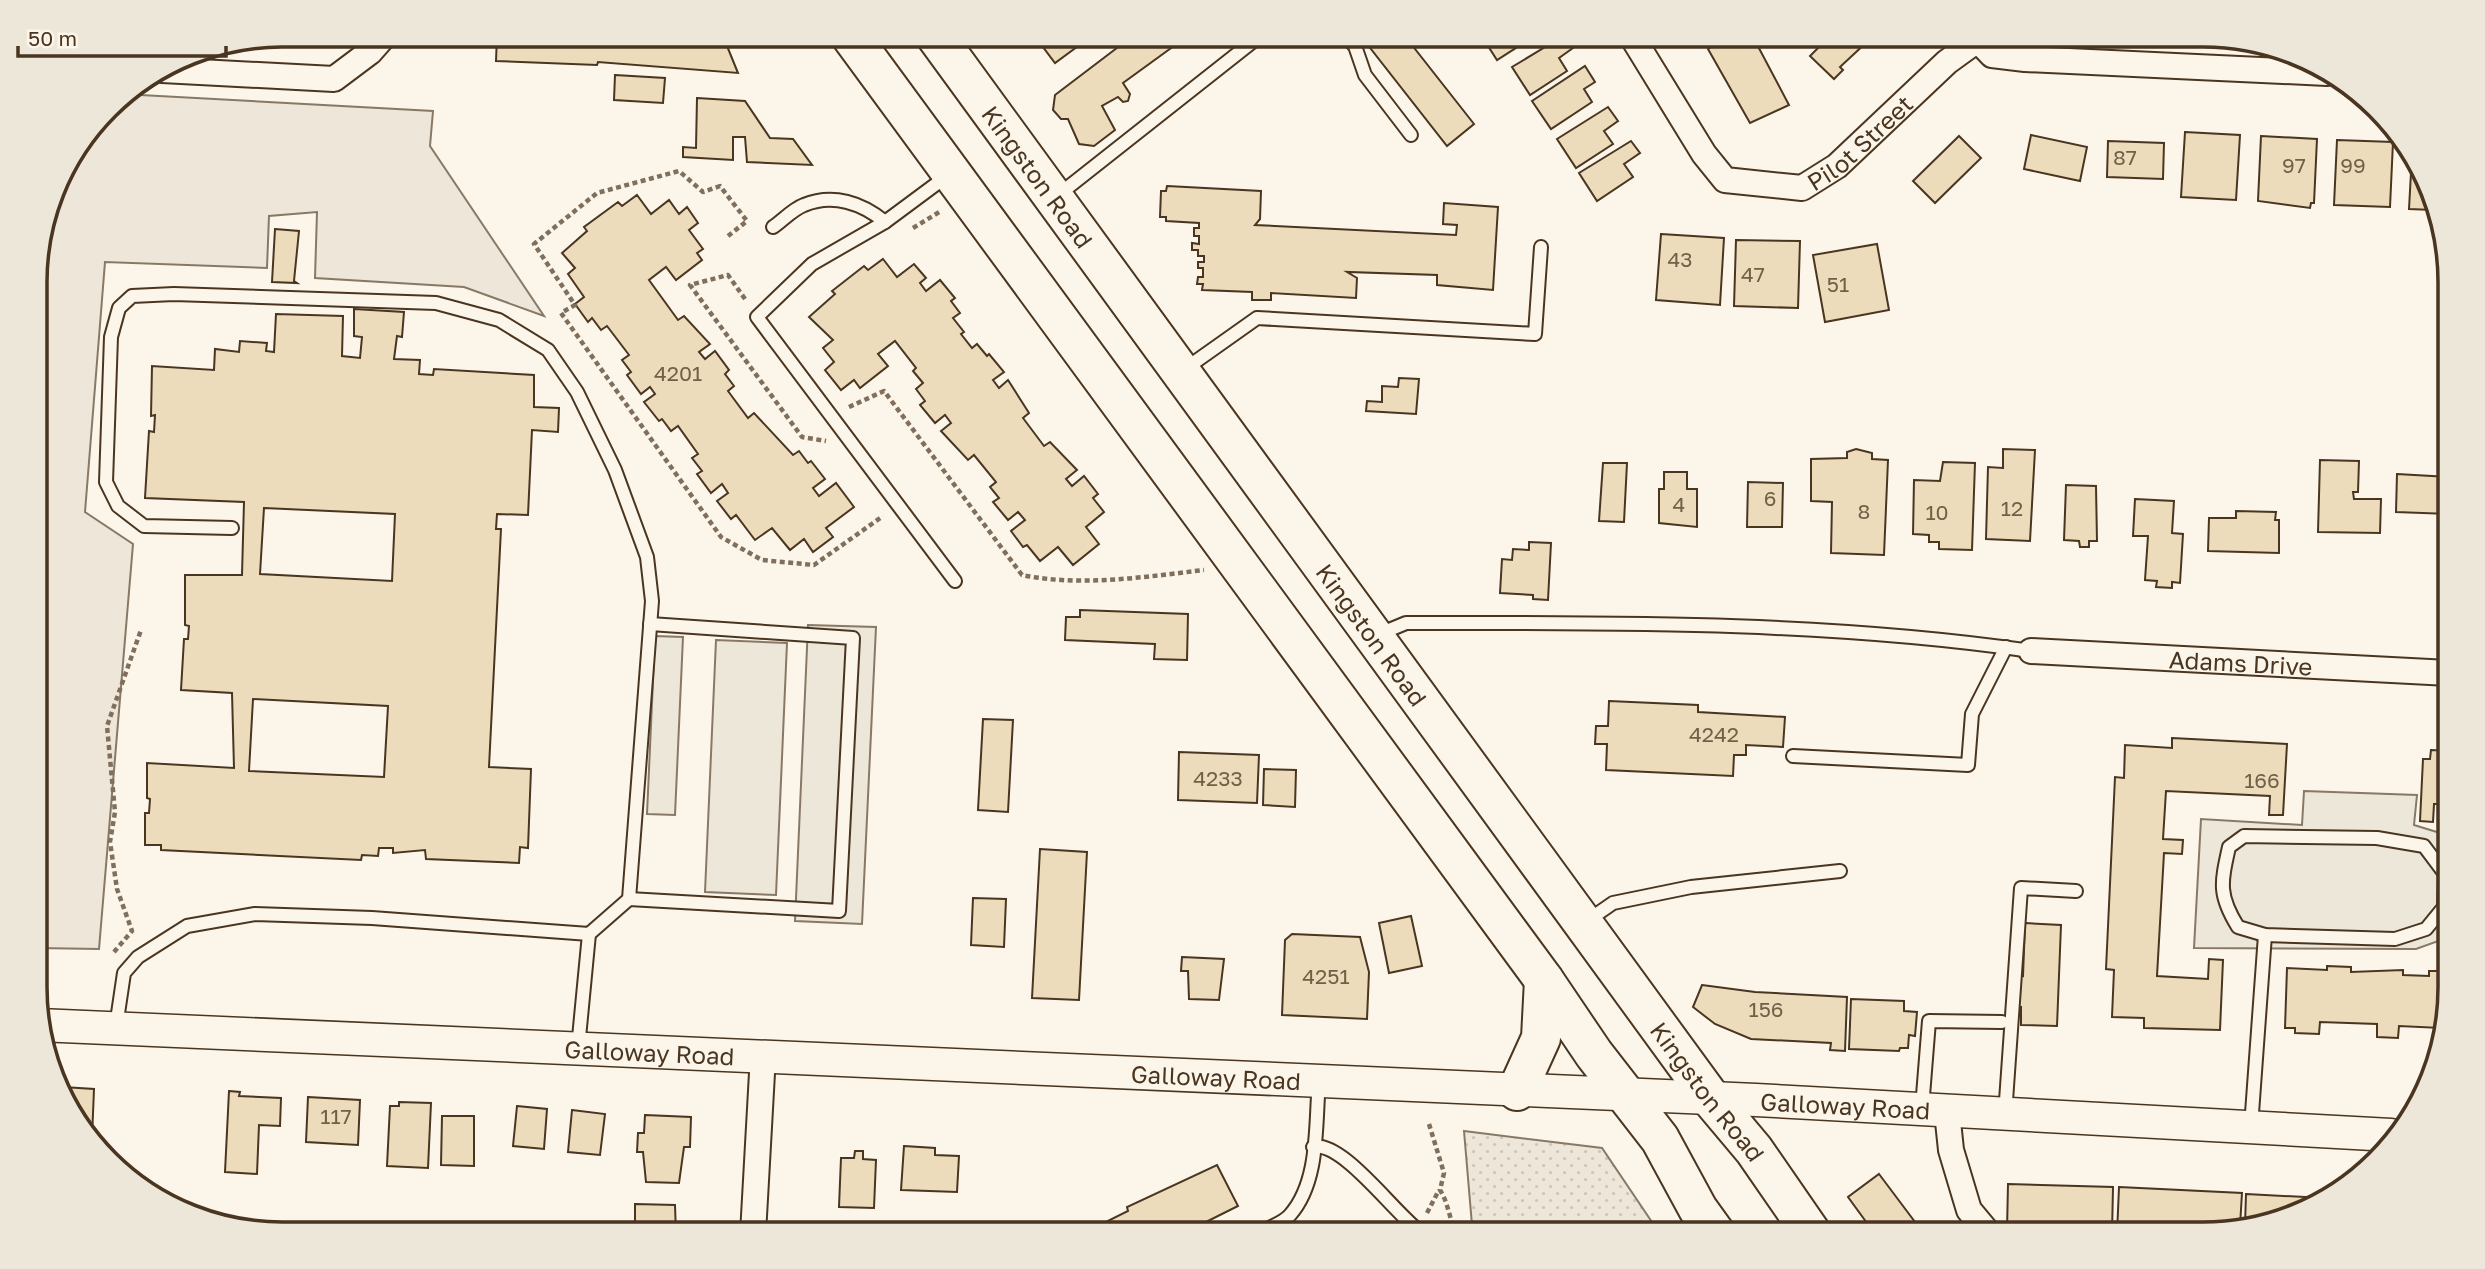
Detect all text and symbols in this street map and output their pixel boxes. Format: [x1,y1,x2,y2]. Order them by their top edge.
scale bar [18,14,226,58]
text: 50 m [28,25,77,51]
street label: Pilot Street [1801,88,1918,196]
street label: Kingston Road [977,100,1100,253]
house number: 87 [2113,144,2137,170]
house number: 97 [2282,152,2306,178]
house number: 99 [2340,152,2366,178]
house number: 43 [1667,246,1693,272]
house number: 47 [1741,261,1765,287]
house number: 51 [1827,271,1849,297]
house number: 4201 [654,360,702,386]
house number: 6 [1764,485,1776,511]
house number: 4 [1673,491,1685,517]
house number: 12 [2001,495,2023,521]
house number: 8 [1858,498,1870,524]
house number: 10 [1925,499,1949,525]
street label: Kingston Road [1311,558,1434,711]
street label: Adams Drive [2168,644,2313,680]
house number: 4242 [1689,721,1739,747]
house number: 4233 [1193,765,1243,791]
house number: 166 [2244,767,2280,793]
house number: 4251 [1302,963,1350,989]
house number: 156 [1748,996,1784,1022]
street label: Kingston Road [1645,1016,1772,1166]
street label: Galloway Road [564,1033,735,1070]
street label: Galloway Road [1130,1058,1301,1095]
street label: Galloway Road [1759,1086,1931,1124]
house number: 117 [320,1103,352,1129]

